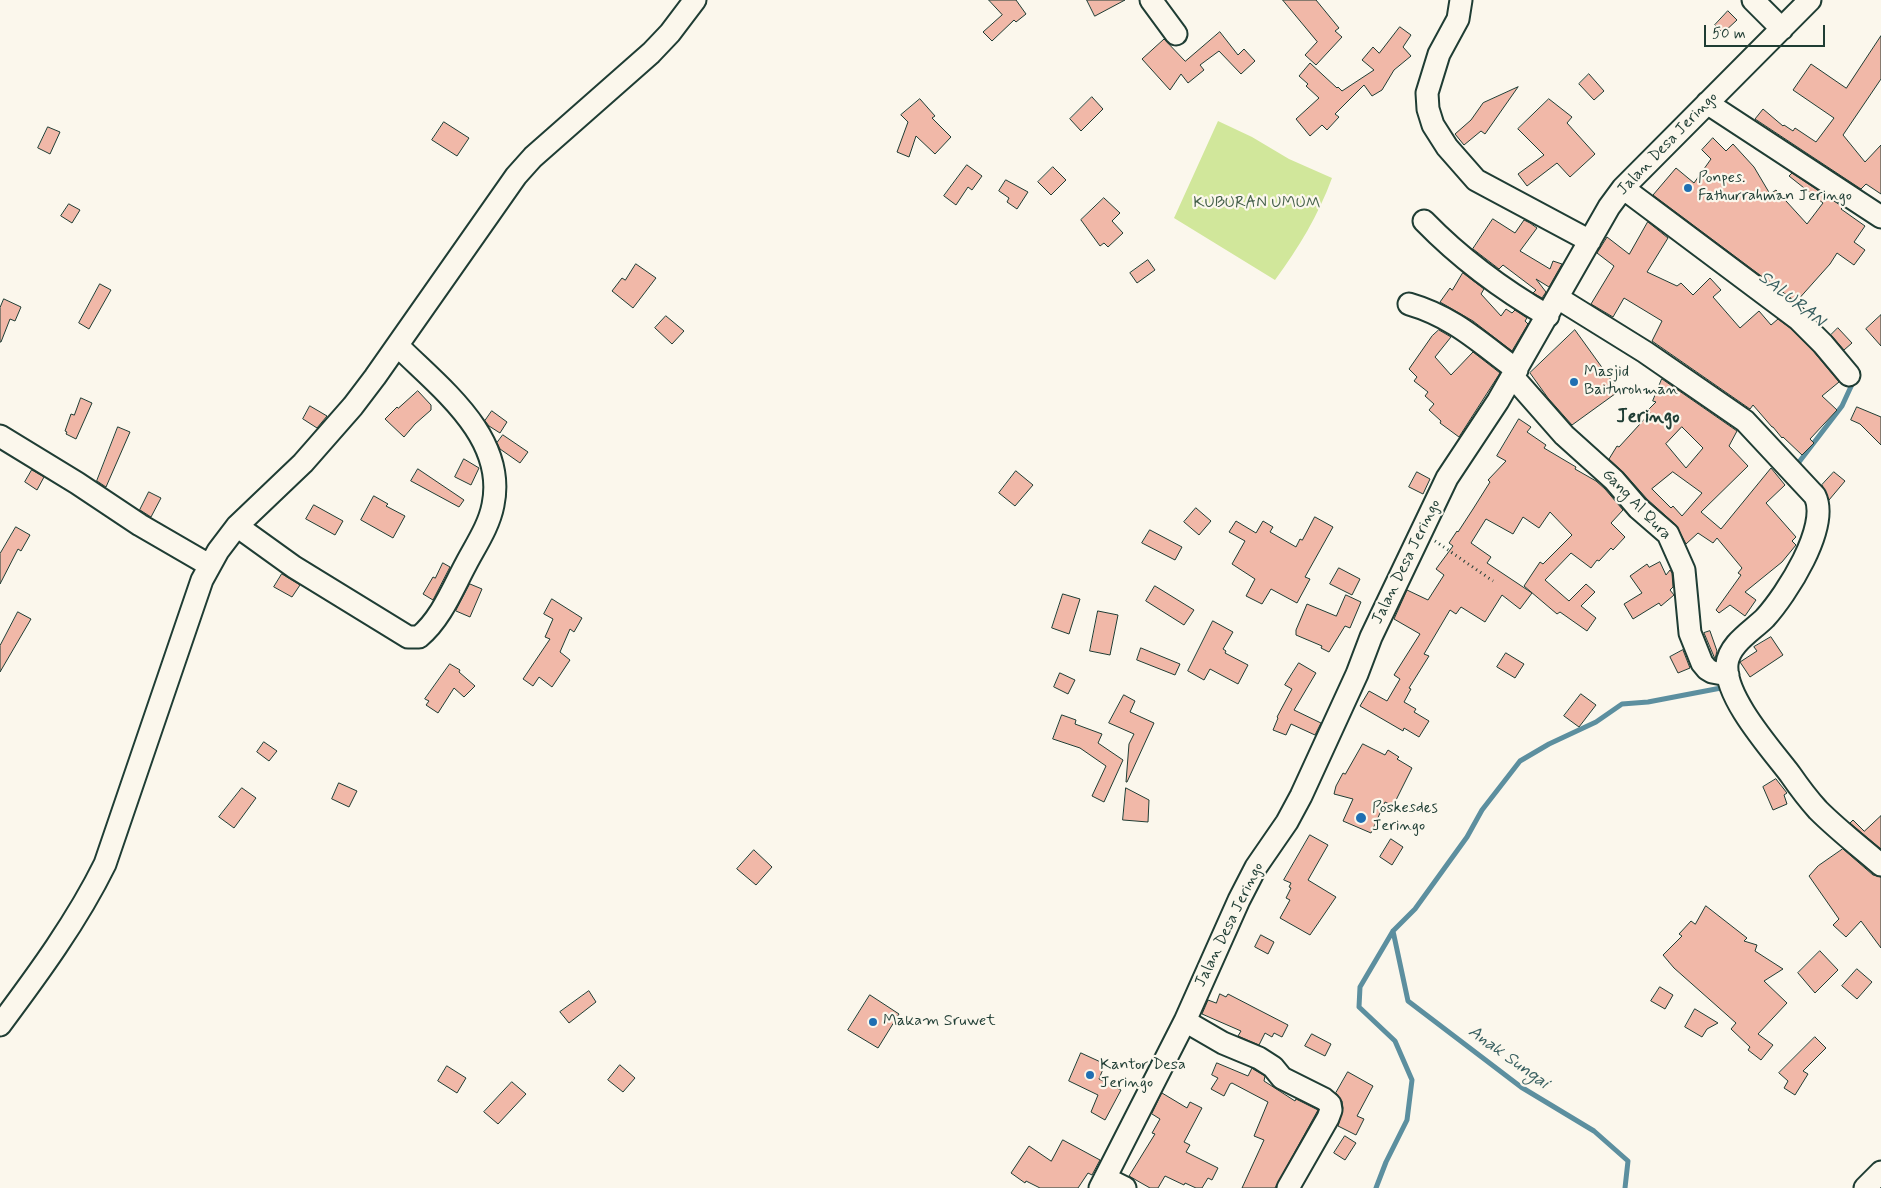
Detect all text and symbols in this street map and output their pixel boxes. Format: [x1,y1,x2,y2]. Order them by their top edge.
scale bar [1706,15,1827,47]
text: 50 m [1712,24,1746,44]
street label: Jalan Desa Jeringo [1614,88,1722,200]
place label: Ponpes. Fathurrahman Jeringo [1698,169,1852,207]
marker: Ponpes. Fathurrahman Jeringo [1682,182,1694,194]
park label: KUBURAN UMUM [1193,194,1321,214]
water label: SALURAN [1753,267,1829,333]
place label: Masjid Baiturohman [1584,363,1678,401]
marker: Masjid Baiturohman [1568,376,1580,388]
district label: Jeringo [1616,407,1680,429]
street label: Gang Al Qura [1597,465,1675,545]
street label: Jalan Desa Jeringo [1368,496,1446,628]
place label: Poskesdes Jeringo [1372,799,1438,837]
marker: Poskesdes Jeringo [1354,811,1368,825]
street label: Jalan Desa Jeringo [1191,859,1269,991]
place label: Makam Sruwet [883,1012,996,1032]
marker: Makam Sruwet [867,1016,879,1028]
water label: Anak Sungai [1463,1021,1553,1095]
place label: Kantor Desa Jeringo [1100,1056,1186,1094]
marker: Kantor Desa Jeringo [1084,1069,1096,1081]

